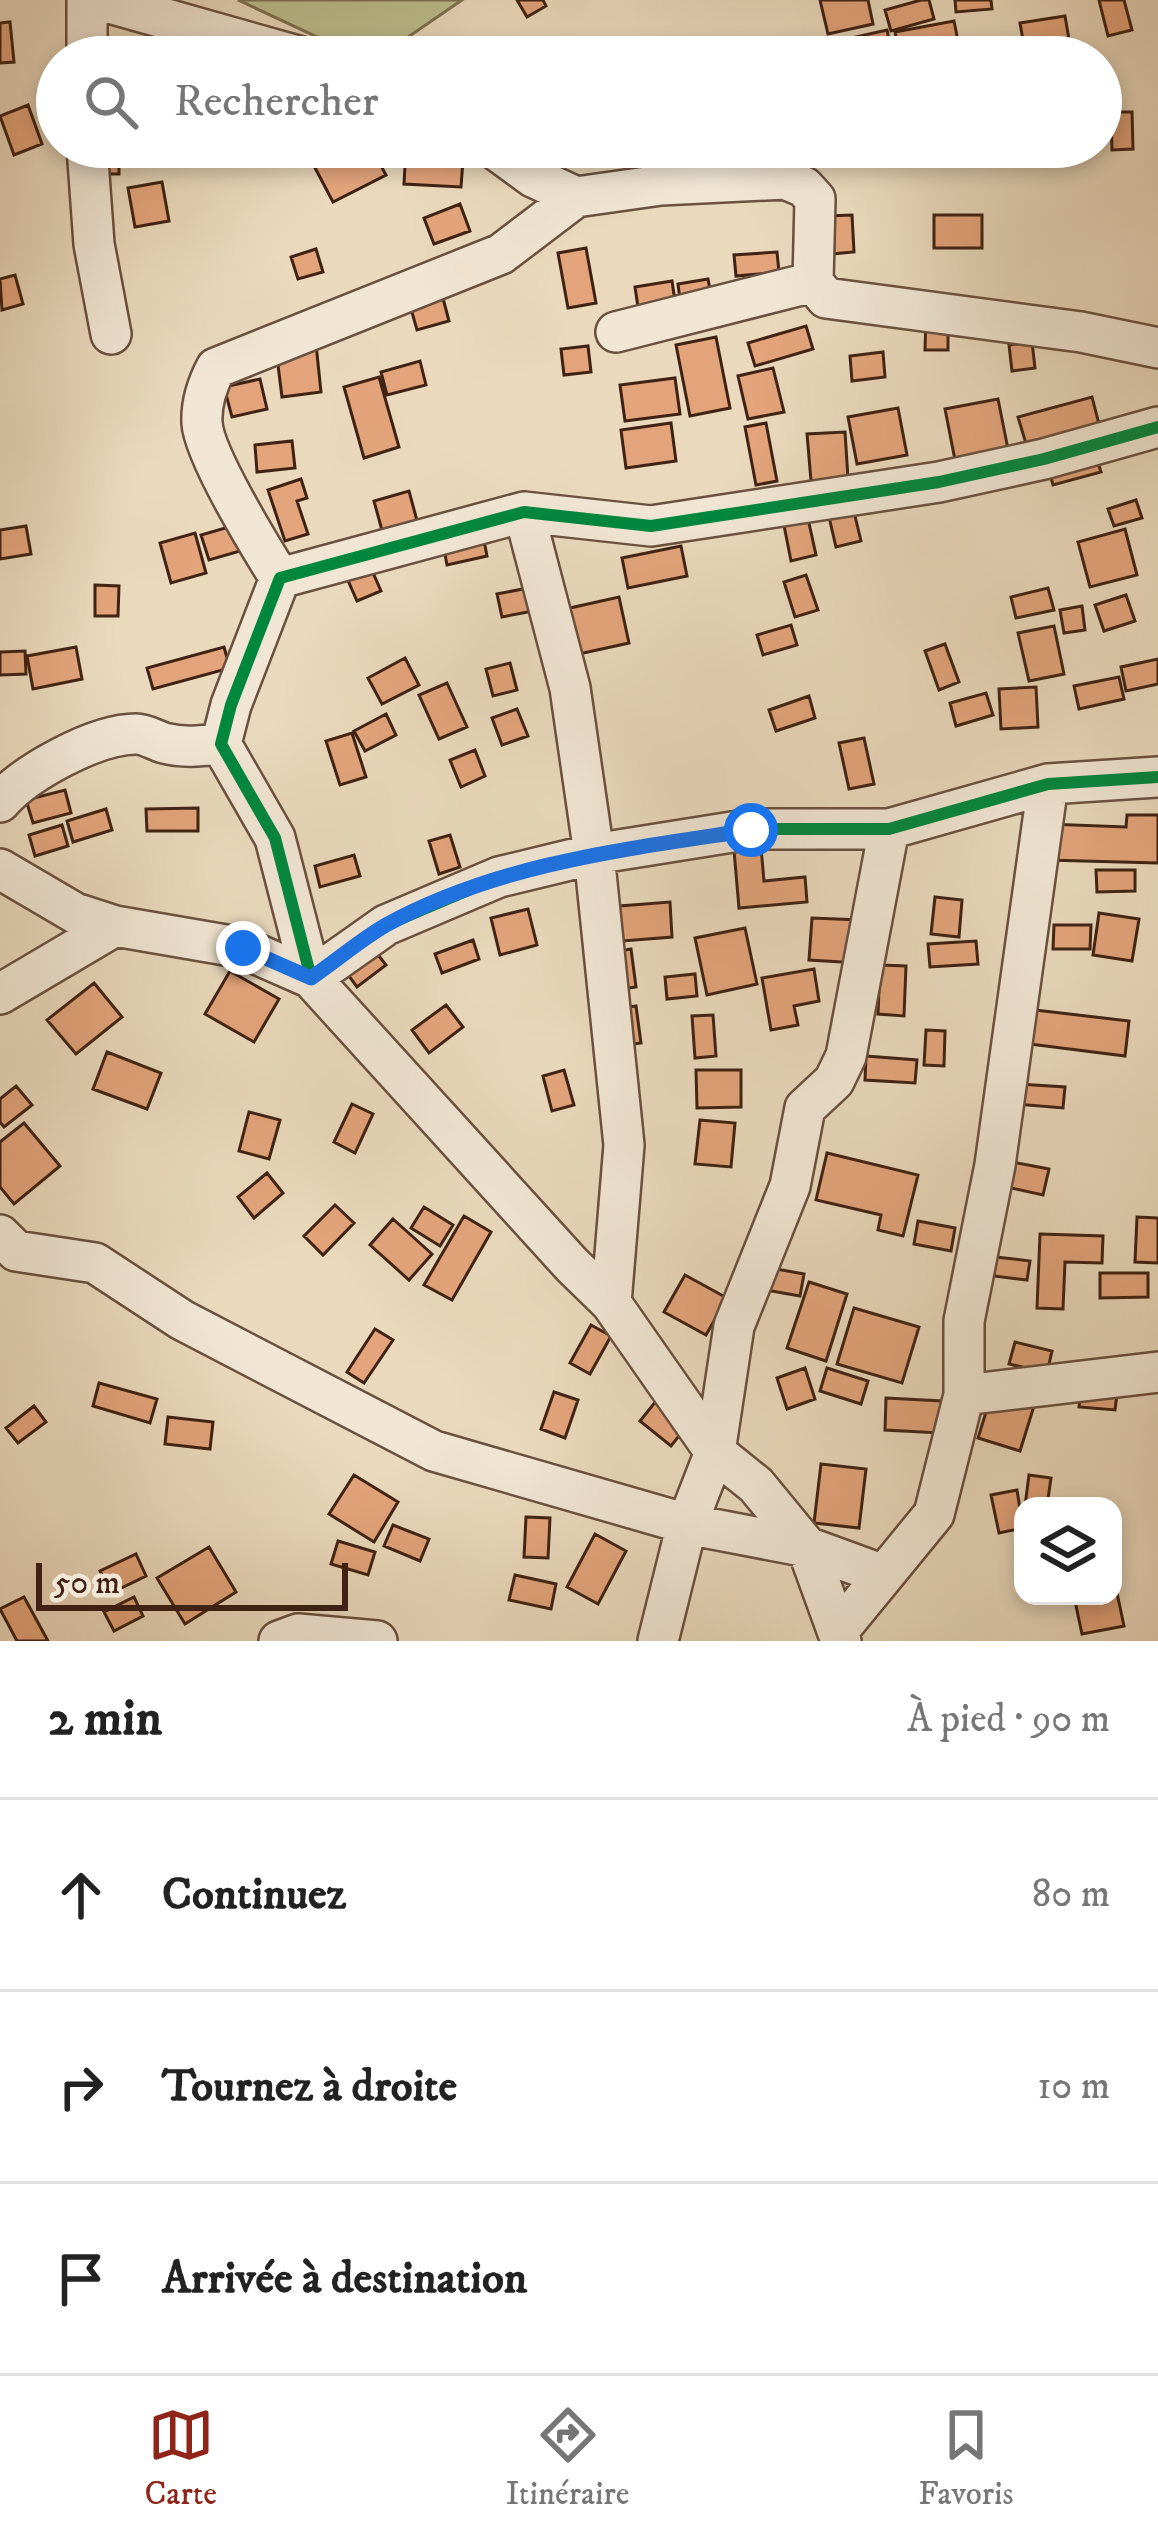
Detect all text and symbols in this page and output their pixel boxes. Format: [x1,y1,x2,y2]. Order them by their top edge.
search box [36,36,1122,168]
icon: search [78,69,144,135]
text: Rechercher [174,74,379,130]
route start [724,803,778,857]
route end [216,921,270,975]
map controls [1014,1497,1122,1605]
button: layers [1014,1497,1122,1605]
scale bar [36,1557,348,1610]
text: 50 m [54,1563,120,1604]
text: 2 min [48,1687,162,1751]
text: À pied · 90 m [907,1695,1110,1744]
icon: ahead [48,1862,114,1928]
text: Continuez [162,1867,346,1923]
text: 80 m [1032,1870,1110,1919]
icon: right [48,2054,114,2120]
text: Tournez à droite [162,2059,457,2115]
text: 10 m [1037,2062,1110,2111]
icon: arrive [48,2246,114,2312]
text: Arrivée à destination [162,2251,527,2307]
tab: Carte [144,2402,217,2515]
tab: Itinéraire [506,2402,629,2515]
tab: Favoris [918,2402,1014,2515]

